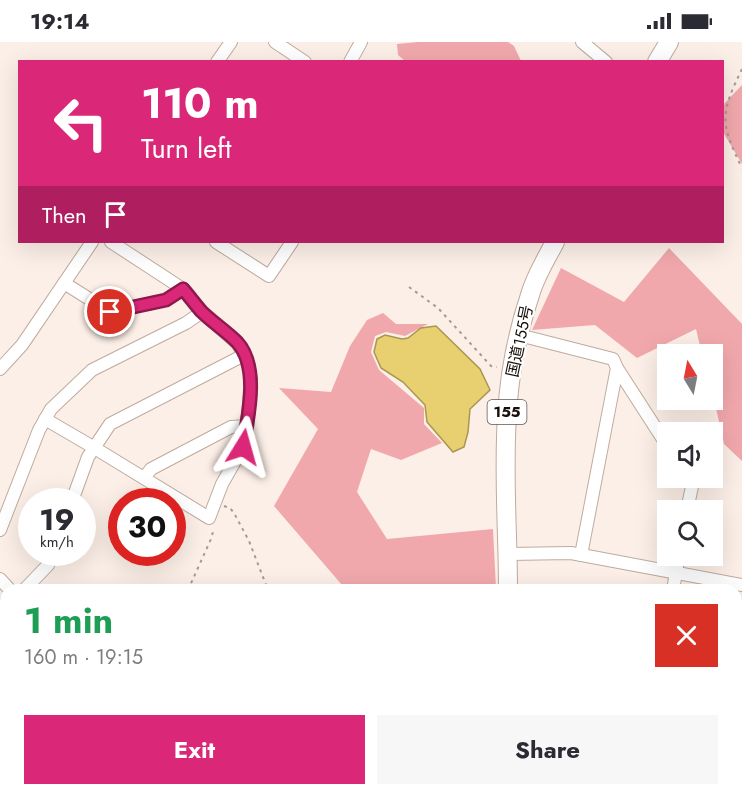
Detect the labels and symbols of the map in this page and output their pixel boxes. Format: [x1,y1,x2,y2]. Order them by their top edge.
pin [84,286,135,337]
street label: 国道155号 [501,303,538,379]
north arrow [657,344,723,410]
road number: 155 [488,400,526,424]
position arrow [211,415,275,479]
speed limit sign: 30 [108,488,186,566]

